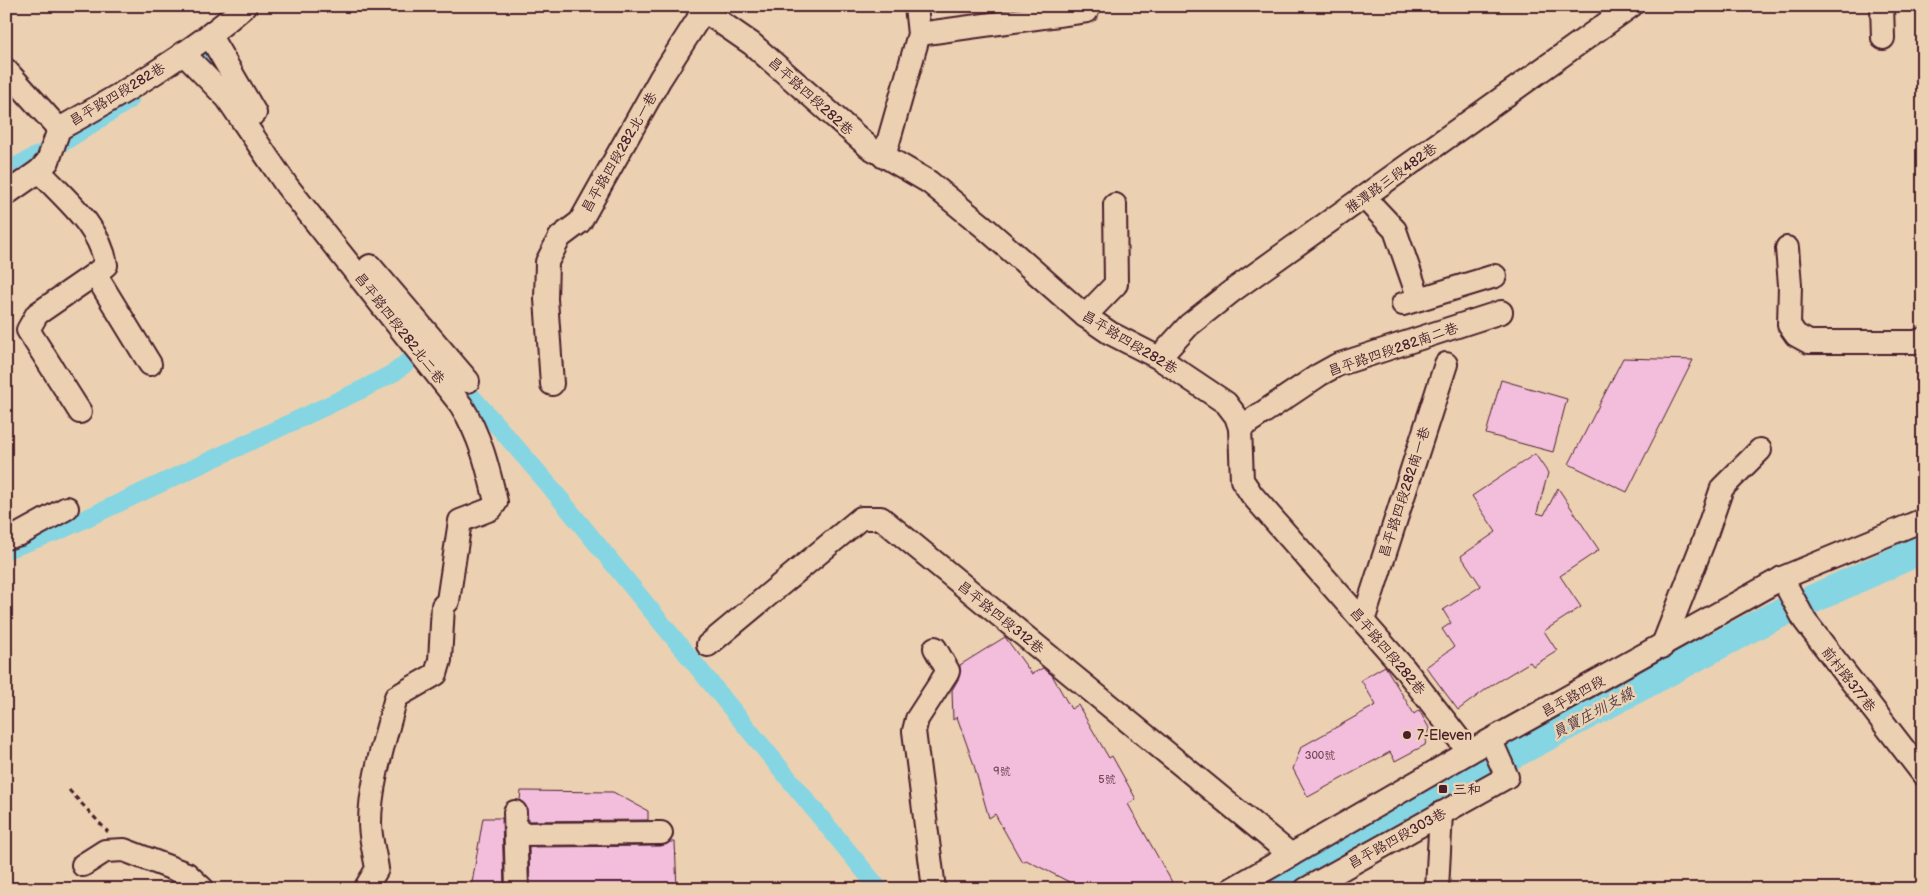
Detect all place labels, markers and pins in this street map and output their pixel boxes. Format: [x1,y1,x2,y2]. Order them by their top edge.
place label: 7-Eleven [1417,727,1472,744]
marker: 7-Eleven [1401,729,1413,741]
place label: 三和 [1453,781,1481,798]
marker: 三和 [1437,783,1449,795]

